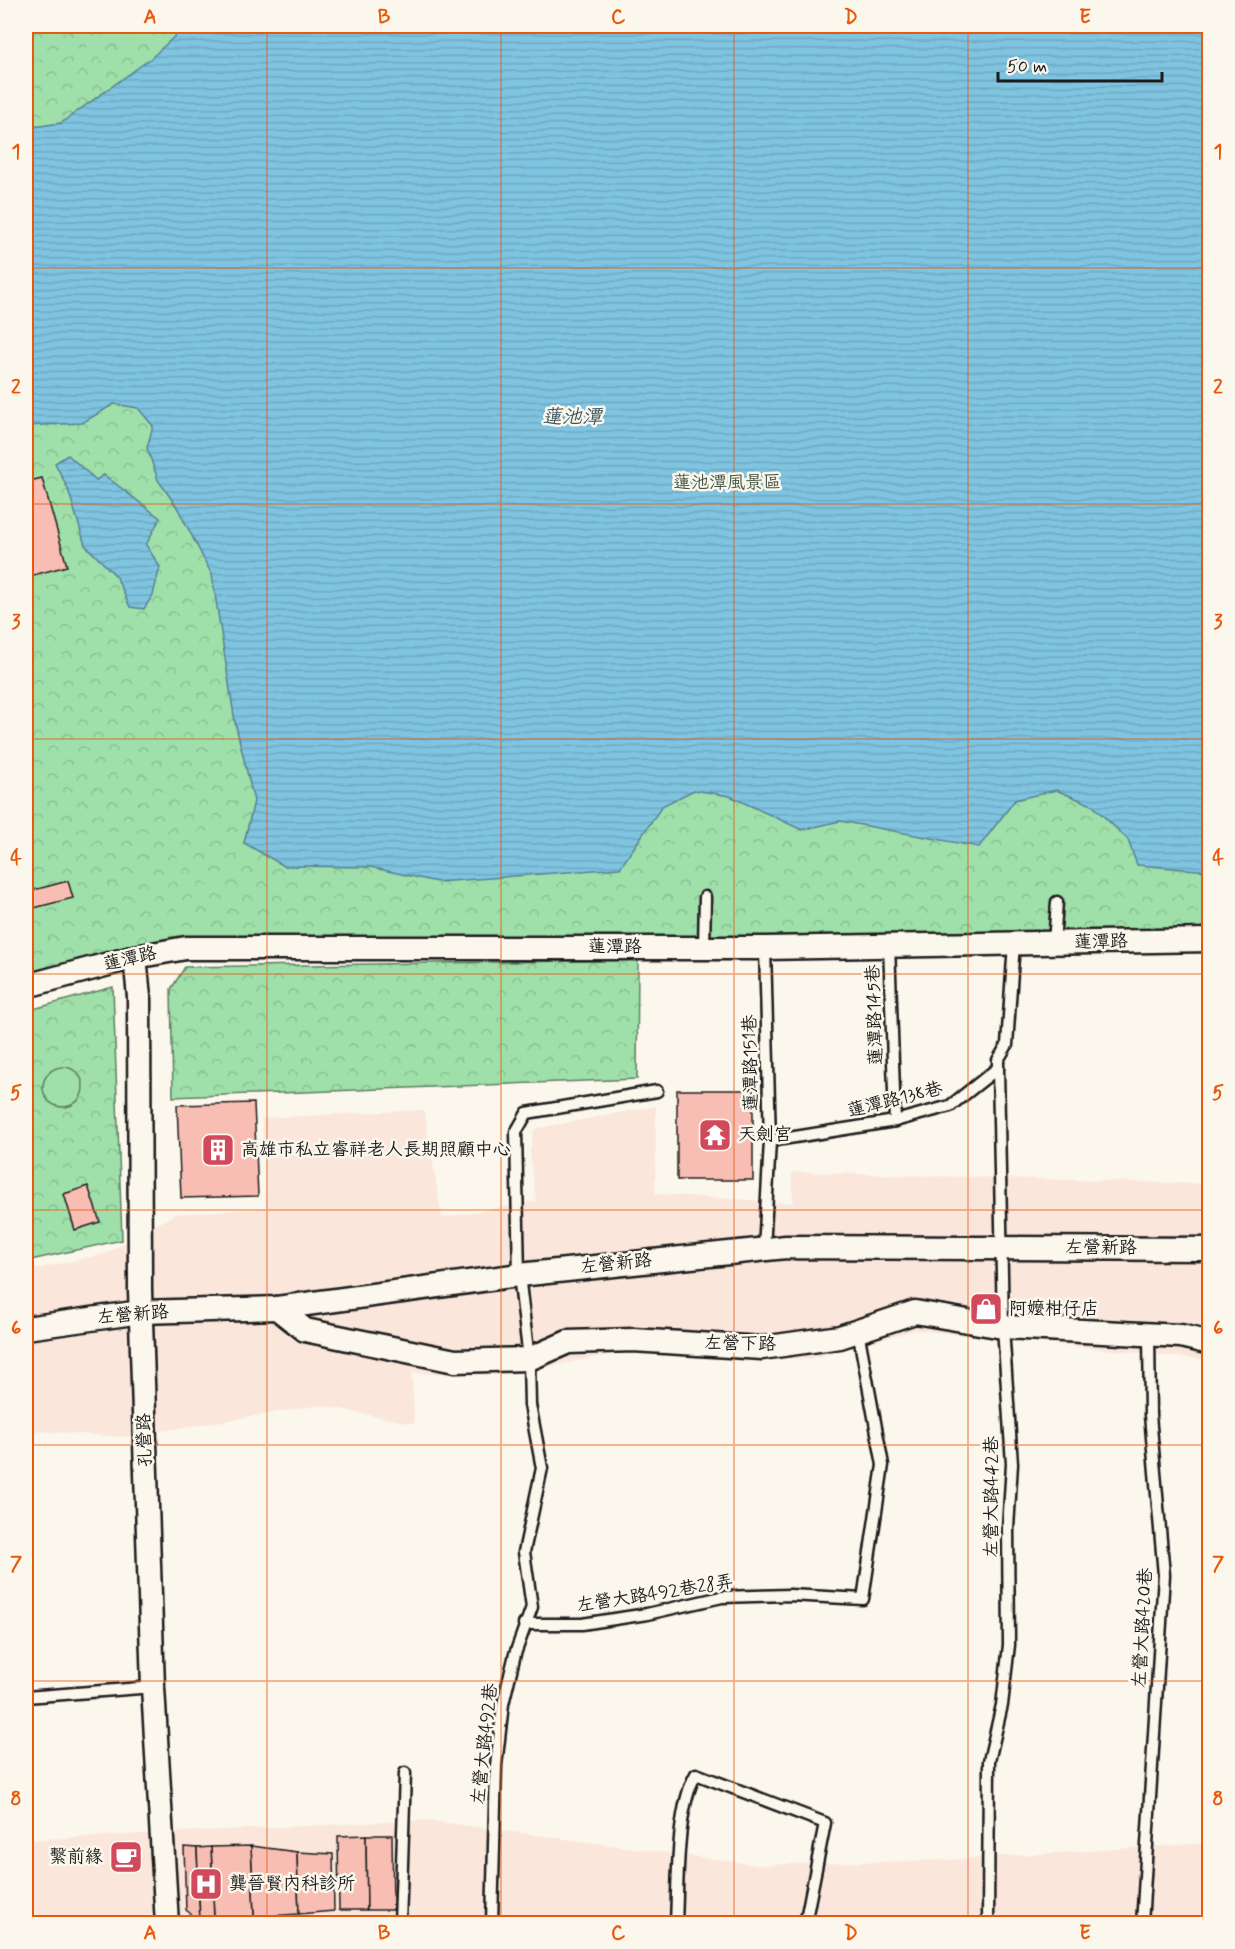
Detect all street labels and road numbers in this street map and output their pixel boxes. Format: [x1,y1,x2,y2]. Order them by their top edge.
street label: 蓮潭路 [1074,930,1128,954]
street label: 蓮潭路 [588,935,642,959]
street label: 蓮潭路 [101,941,159,977]
street label: 蓮潭路145巷 [861,964,889,1066]
street label: 蓮潭路151巷 [738,1014,764,1112]
street label: 蓮潭路138巷 [845,1077,945,1123]
street label: 左營新路 [1065,1236,1137,1260]
street label: 左營新路 [579,1248,653,1280]
street label: 左營新路 [96,1300,170,1330]
street label: 左營下路 [704,1331,776,1357]
street label: 孔營路 [132,1413,158,1467]
street label: 左營大路442巷 [980,1436,1004,1558]
street label: 左營大路420巷 [1128,1567,1158,1689]
street label: 左營大路492巷28弄 [575,1570,735,1618]
street label: 左營大路492巷 [467,1682,503,1806]

